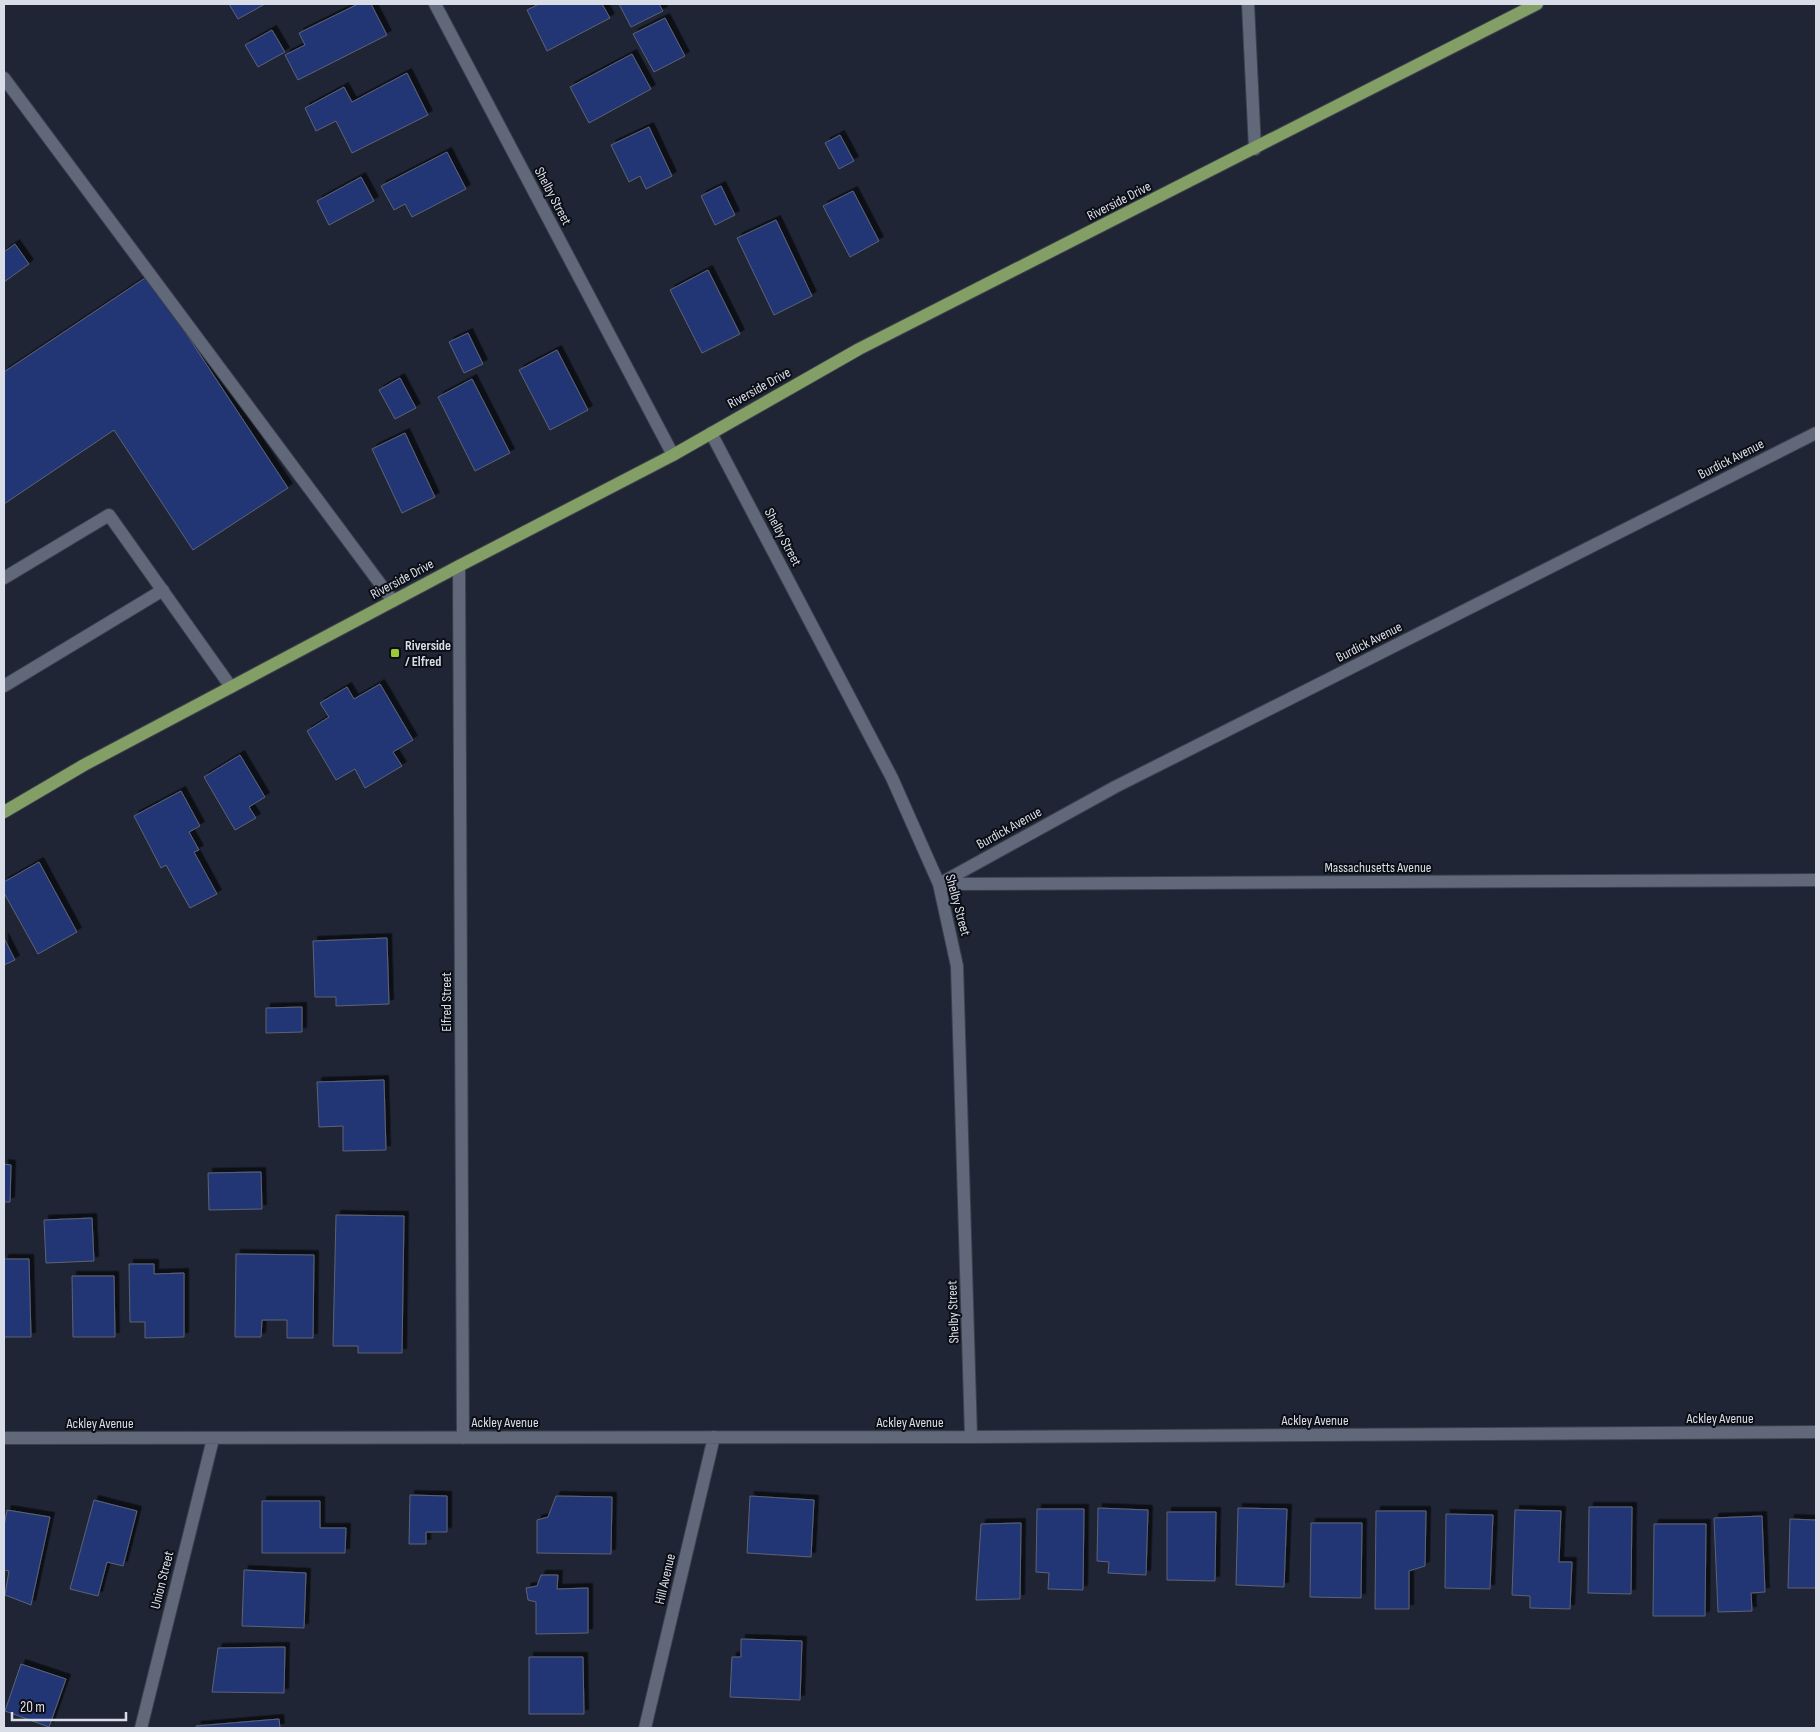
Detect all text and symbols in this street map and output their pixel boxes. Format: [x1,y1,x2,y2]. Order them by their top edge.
street label: Shelby Street [531,164,575,228]
street label: Riverside Drive [1084,178,1154,224]
street label: Riverside Drive [724,364,794,412]
street label: Burdick Avenue [1695,435,1767,483]
street label: Shelby Street [761,505,805,569]
street label: Riverside Drive [367,555,437,603]
street label: Burdick Avenue [1333,618,1405,666]
place label: Riverside / Elfred [405,637,451,670]
marker: Riverside / Elfred [389,647,401,659]
street label: Burdick Avenue [974,803,1044,853]
street label: Massachusetts Avenue [1325,859,1431,876]
street label: Shelby Street [942,872,974,938]
street label: Elfred Street [438,972,455,1032]
street label: Shelby Street [943,1280,963,1344]
street label: Ackley Avenue [1685,1410,1754,1427]
street label: Ackley Avenue [1280,1412,1349,1429]
street label: Ackley Avenue [470,1414,539,1431]
street label: Ackley Avenue [875,1414,944,1431]
street label: Ackley Avenue [65,1415,134,1432]
street label: Union Street [147,1549,177,1611]
street label: Hill Avenue [651,1552,679,1606]
scale bar [12,1690,126,1722]
text: 20 m [20,1698,45,1717]

